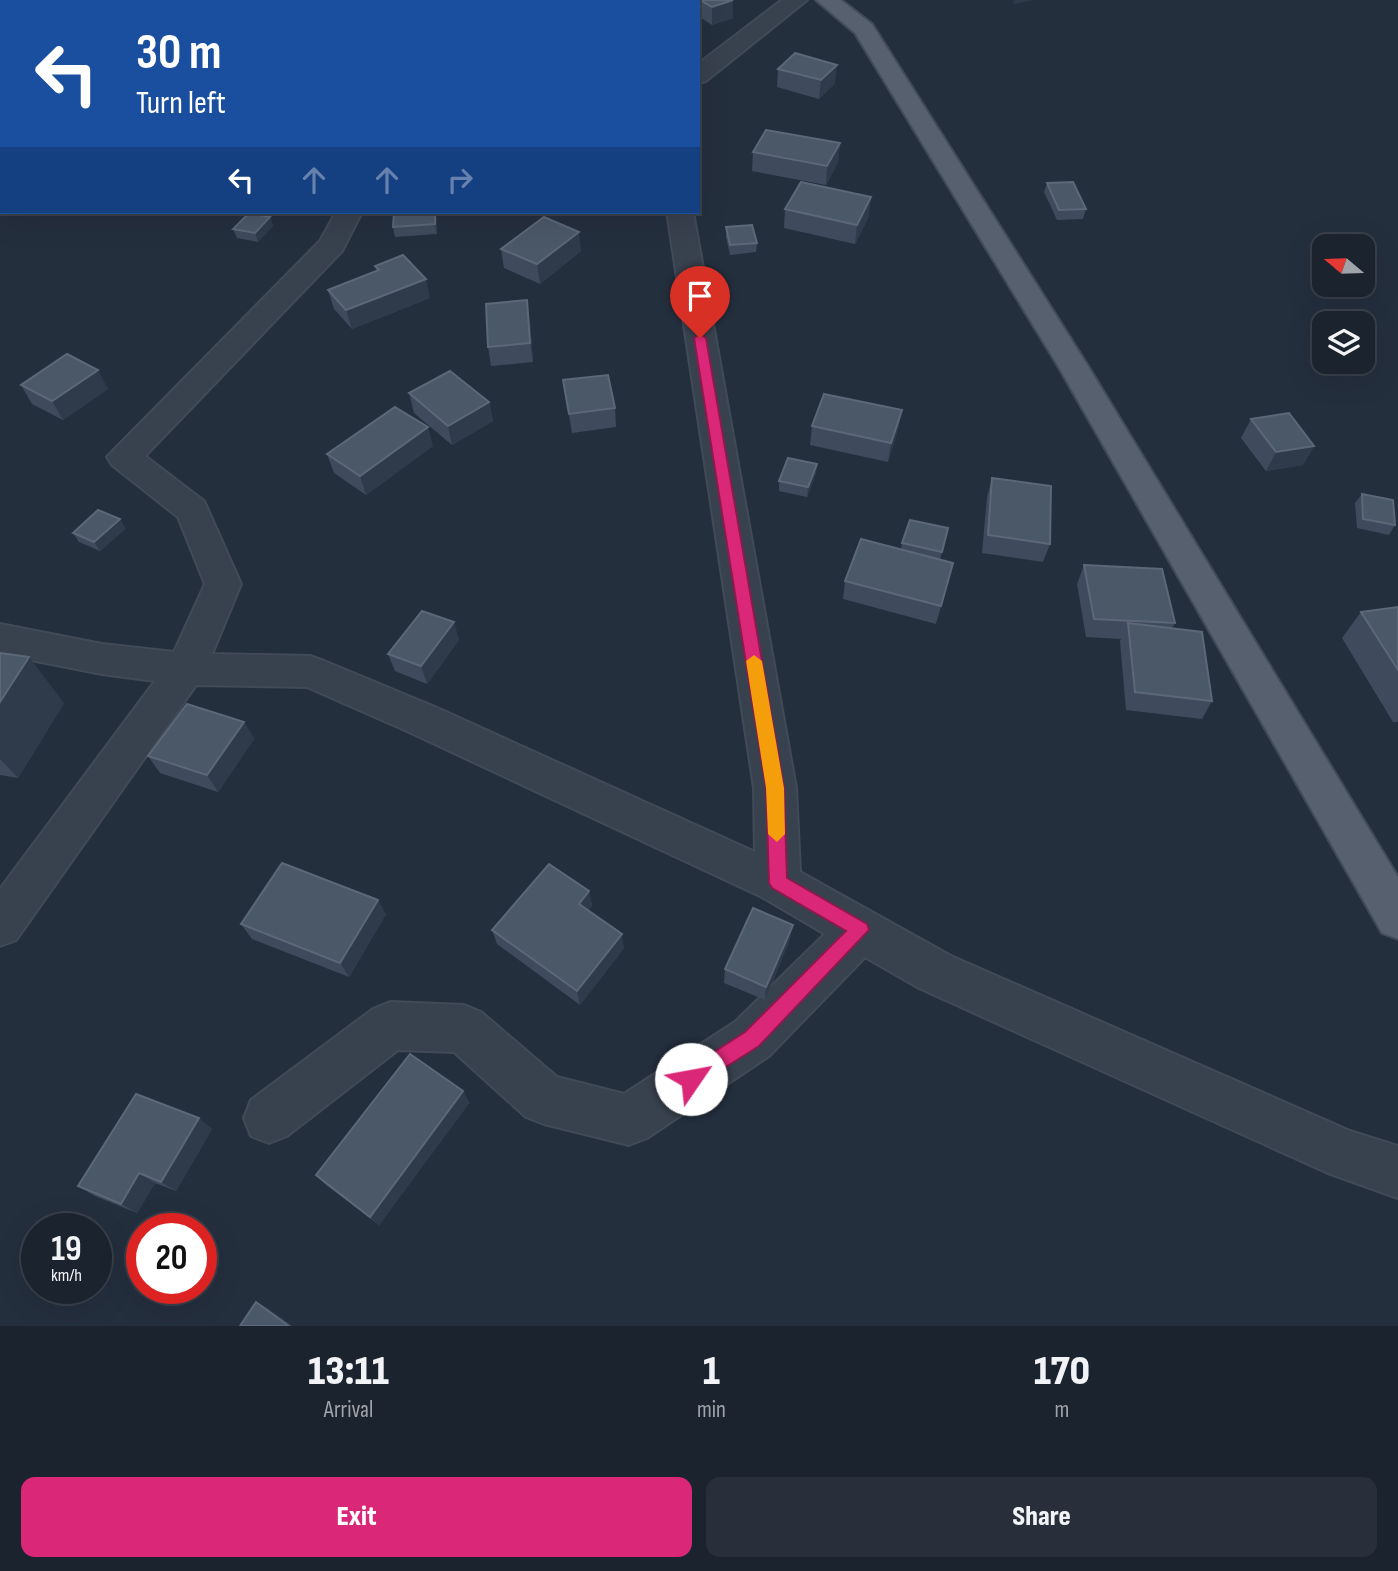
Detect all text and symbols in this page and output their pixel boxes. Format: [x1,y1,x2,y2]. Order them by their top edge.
text: 30 m [136,24,221,83]
icon: left [21,28,112,119]
text: Turn left [136,84,226,123]
icon: left [222,161,260,199]
icon: ahead [295,161,333,199]
icon: ahead [368,161,406,199]
icon: right [441,161,479,199]
north arrow [1312,234,1376,298]
map controls [1312,234,1375,374]
pin [670,266,730,338]
icon: arrive [681,277,719,315]
button: layers [1312,311,1375,374]
position arrow [654,1042,728,1116]
speed limit sign: 20 [126,1213,217,1304]
text: 19 [51,1228,82,1271]
text: km/h [51,1265,82,1286]
text: 13:11 [308,1346,389,1397]
text: 1 [703,1346,720,1397]
text: 170 [1034,1346,1090,1397]
text: Arrival [324,1396,373,1424]
text: min [697,1396,726,1424]
text: m [1055,1396,1069,1424]
button: Exit [21,1477,692,1557]
button: Share [706,1477,1377,1557]

